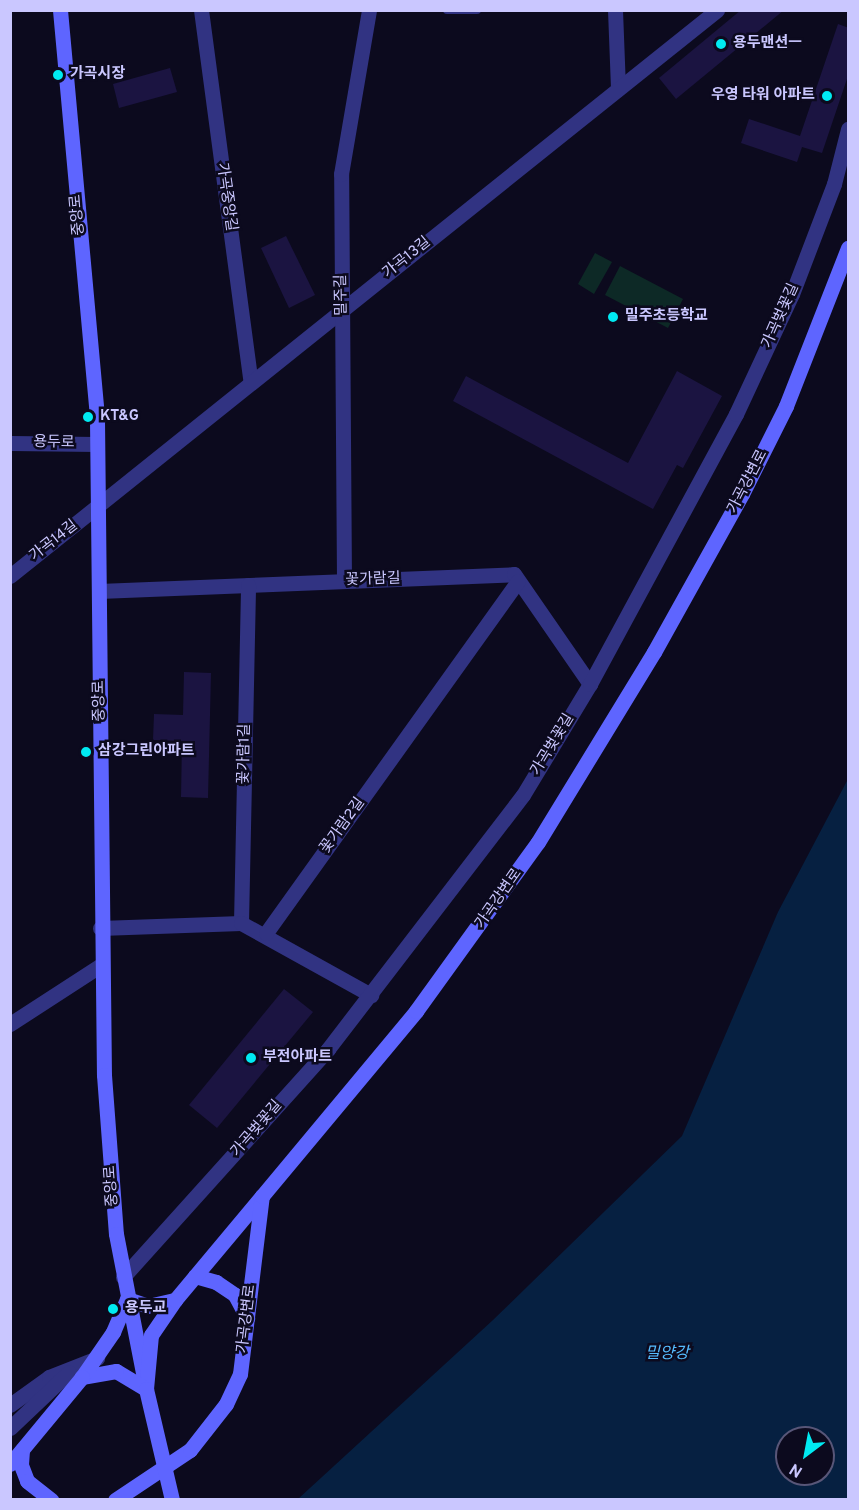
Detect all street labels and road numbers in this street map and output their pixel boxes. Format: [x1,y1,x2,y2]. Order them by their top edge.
street label: 가곡중앙길 [212,162,240,232]
street label: 중앙로 [67,194,89,236]
street label: 가곡13길 [380,233,434,283]
street label: 밀주길 [333,274,351,316]
street label: 가곡벚꽃길 [759,281,803,351]
street label: 용두로 [33,434,75,452]
street label: 가곡강변로 [724,447,772,517]
street label: 가곡14길 [26,517,82,565]
street label: 꽃가람길 [345,570,401,590]
street label: 중앙로 [91,680,109,722]
street label: 가곡벚꽃길 [528,711,578,779]
street label: 꽃가람1길 [235,723,255,785]
street label: 꽃가람2길 [317,795,369,857]
street label: 가곡강변로 [472,866,526,932]
street label: 가곡벚꽃길 [228,1097,286,1161]
street label: 중앙로 [102,1165,122,1207]
street label: 가곡강변로 [234,1284,260,1354]

